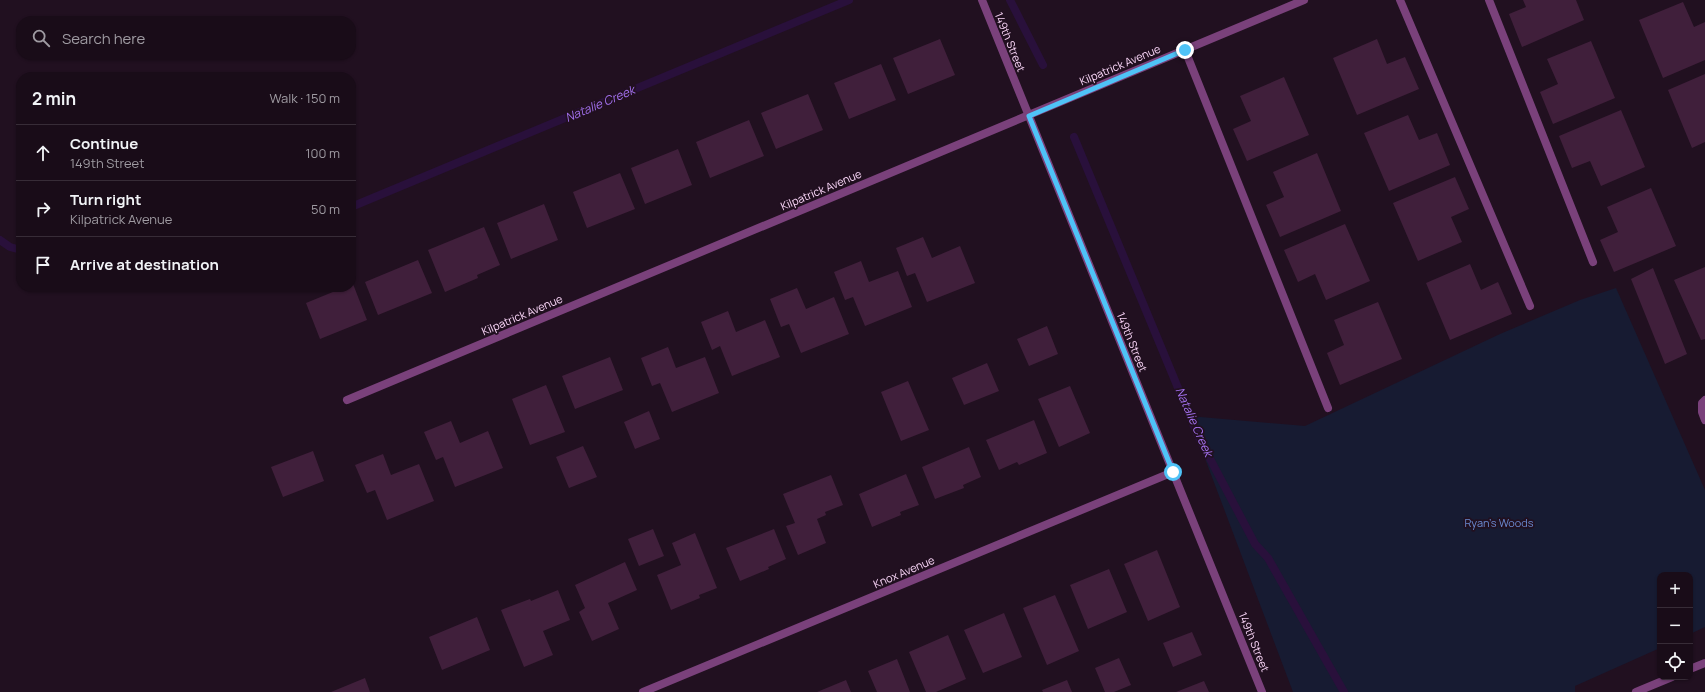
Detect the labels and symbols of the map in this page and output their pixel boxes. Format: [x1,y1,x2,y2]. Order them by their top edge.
street label: 149th Street [992,10,1029,74]
street label: Kilpatrick Avenue [1077,40,1163,88]
route end [1176,41,1194,59]
water label: Natalie Creek [562,80,639,126]
street label: Kilpatrick Avenue [778,165,864,213]
street label: Kilpatrick Avenue [479,290,565,338]
street label: 149th Street [1114,310,1151,374]
water label: Natalie Creek [1172,384,1218,461]
route start [1164,463,1182,481]
park label: Ryan's Woods [1464,515,1534,530]
street label: Knox Avenue [871,552,937,591]
street label: 149th Street [1236,610,1273,674]

